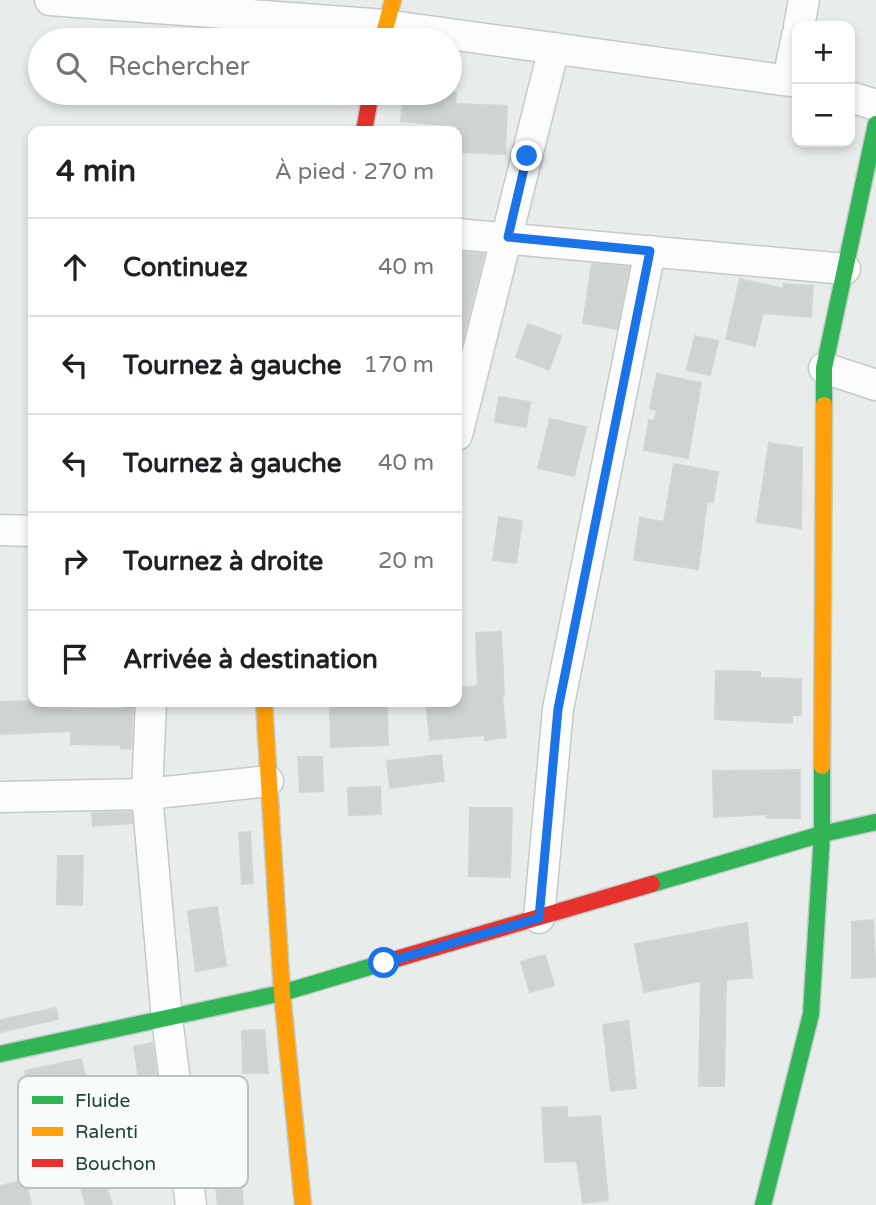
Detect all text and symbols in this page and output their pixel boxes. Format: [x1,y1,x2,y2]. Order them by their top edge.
map controls [792,21,855,147]
button: + [792,21,855,84]
search box [28,28,462,105]
icon: search [52,48,90,86]
text: Rechercher [108,51,250,82]
button: − [792,84,855,147]
route end [511,140,542,171]
text: 4 min [56,153,136,190]
text: À pied · 270 m [275,158,434,186]
icon: ahead [56,248,94,286]
text: Continuez [123,252,248,283]
text: 40 m [378,253,434,281]
icon: left [56,346,94,384]
text: Tournez à gauche [123,350,342,381]
text: 170 m [364,351,434,379]
icon: left [56,444,94,482]
text: Tournez à gauche [123,448,342,479]
text: 40 m [378,449,434,477]
icon: right [56,542,94,580]
text: Tournez à droite [123,546,323,577]
text: 20 m [378,547,434,575]
icon: arrive [56,640,94,678]
text: Arrivée à destination [123,644,378,675]
route start [368,947,399,978]
legend [18,1076,248,1188]
text: Fluide [75,1090,130,1112]
text: Ralenti [75,1121,138,1143]
text: Bouchon [75,1153,156,1175]

